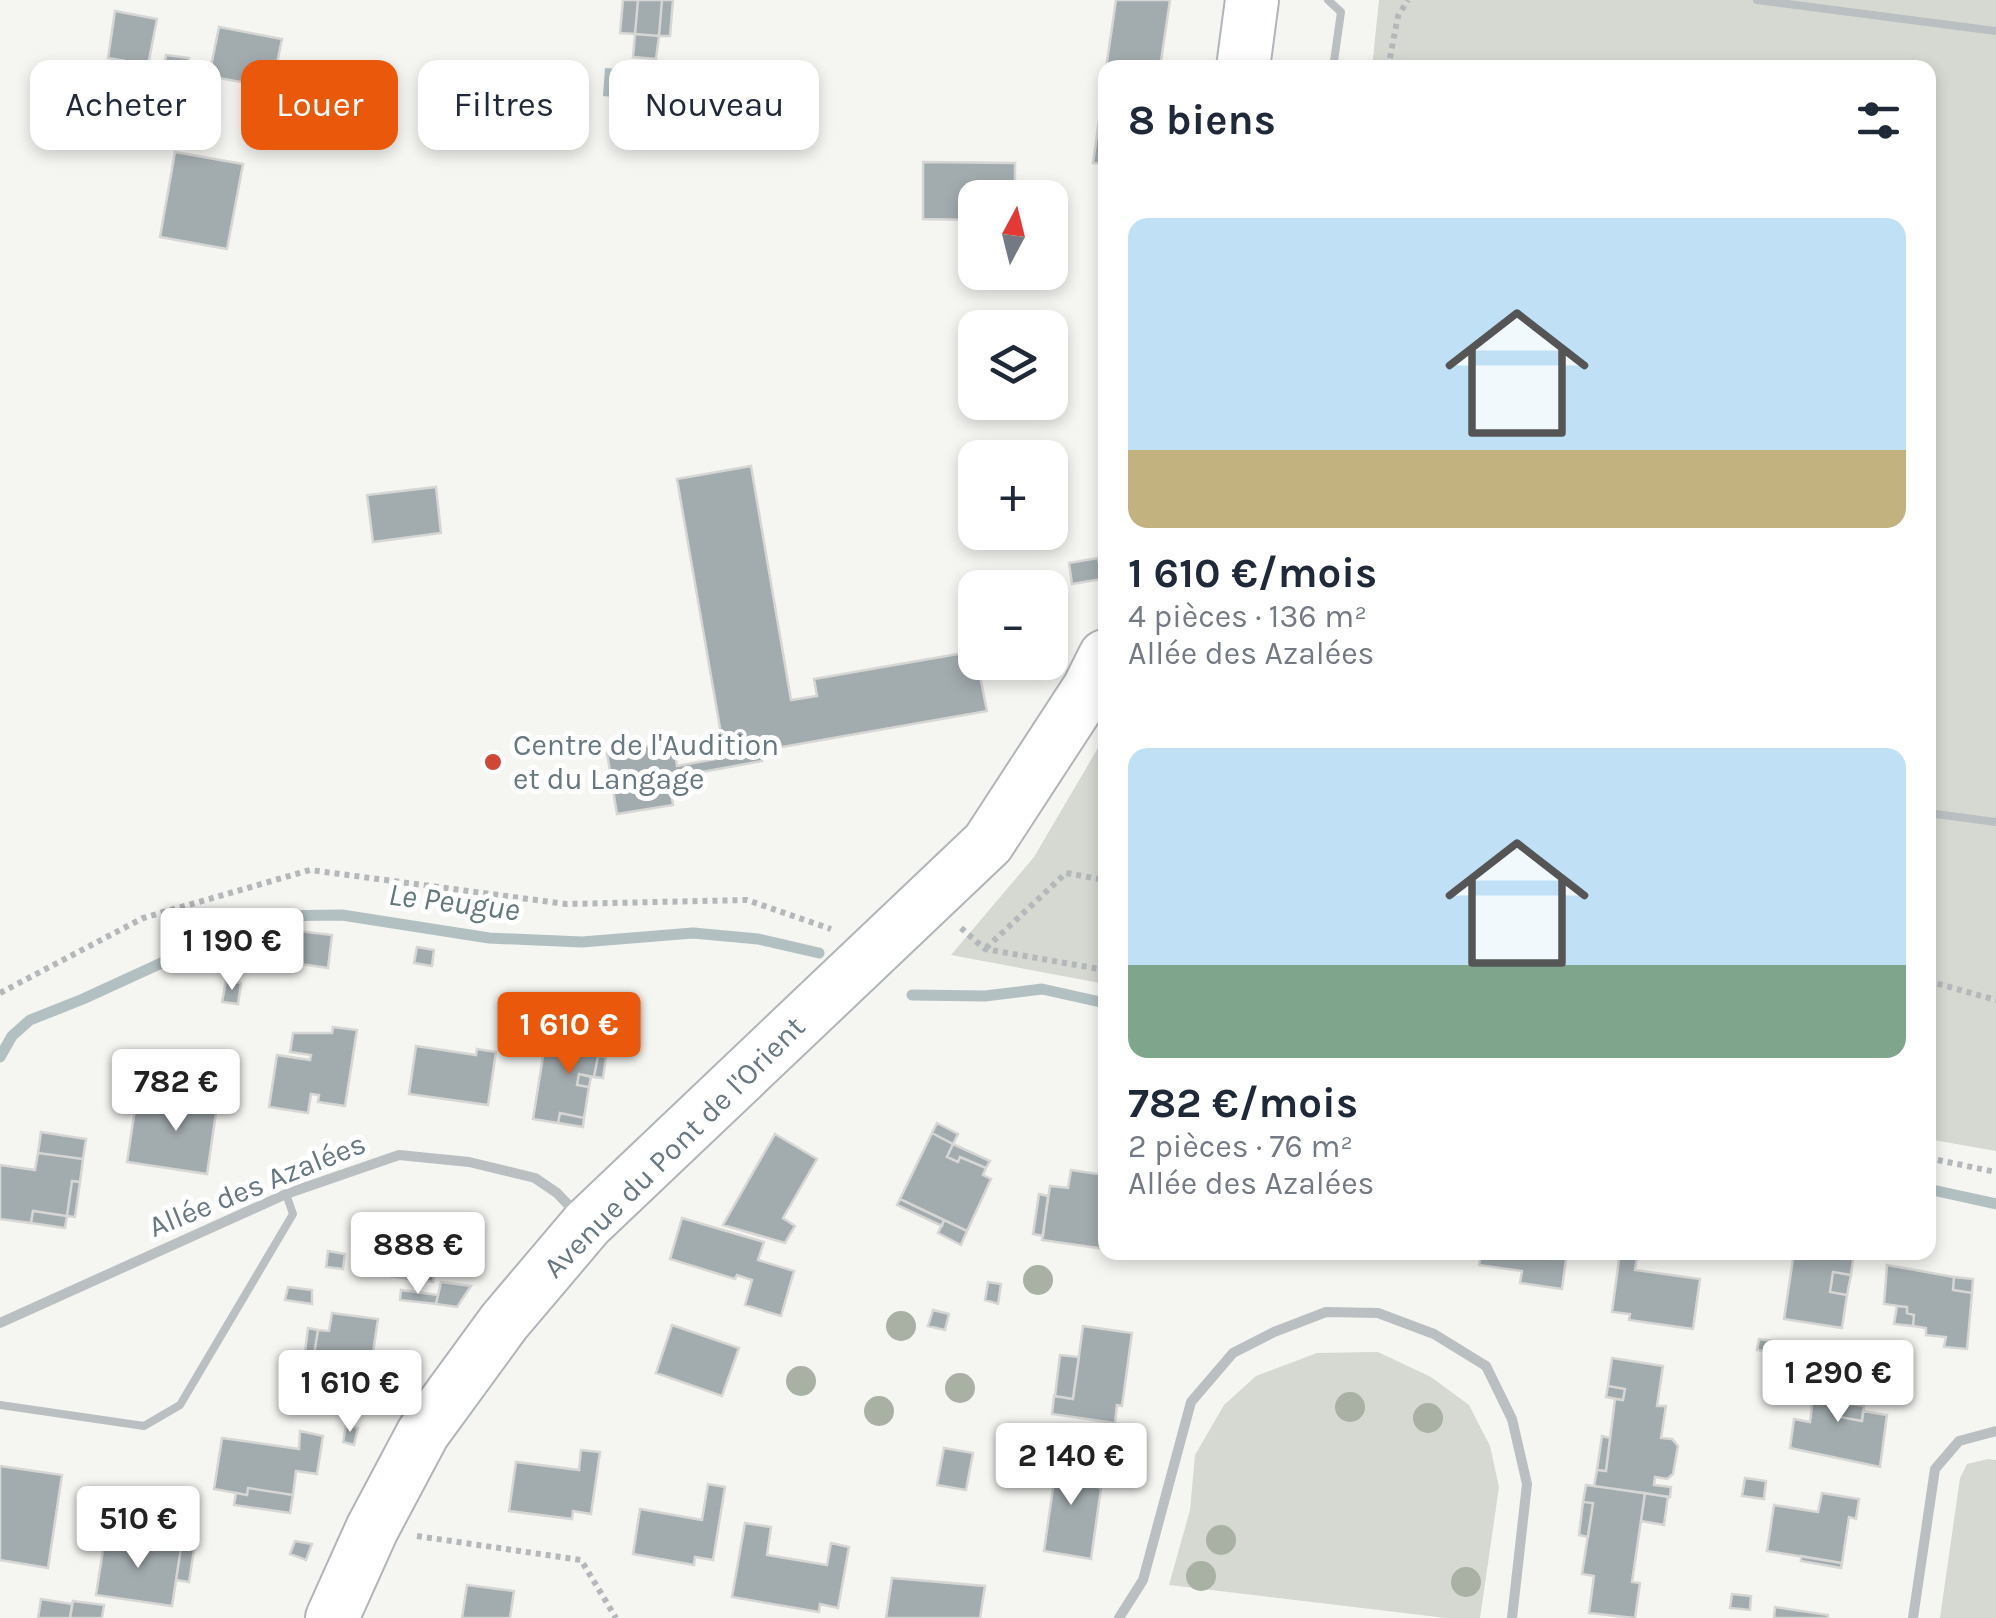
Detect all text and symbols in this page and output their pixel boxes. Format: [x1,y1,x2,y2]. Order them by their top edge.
chip: Acheter [30,60,221,150]
chip: Louer [241,60,398,150]
chip: Filtres [418,60,589,150]
chip: Nouveau [609,60,819,150]
icon: filters [1851,93,1906,148]
text: 8 biens [1128,95,1276,145]
north arrow [958,180,1068,290]
map controls [958,180,1068,680]
icon: home [1427,283,1607,463]
button: layers [958,310,1068,420]
button: + [958,440,1068,550]
text: 1 610 €/mois [1128,548,1377,598]
button: − [958,570,1068,680]
text: 4 pièces · 136 m² [1128,598,1367,635]
text: Allée des Azalées [1128,635,1374,672]
place label: Centre de l'Audition et du Langage [513,727,779,797]
marker: Centre de l'Audition et du Langage [482,751,504,773]
icon: home [1427,813,1607,993]
water label: Le Peugue [386,876,522,928]
pin: 1 190 € [140,908,324,993]
text: 1 190 € [182,922,282,959]
pin: 1 610 € [477,992,661,1077]
text: 1 610 € [520,1006,618,1043]
street label: Avenue du Pont de l'Orient [536,1009,812,1285]
pin: 782 € [106,1049,246,1134]
text: 782 € [134,1063,218,1100]
text: 782 €/mois [1128,1078,1358,1128]
street label: Allée des Azalées [143,1125,371,1245]
text: 2 pièces · 76 m² [1128,1128,1353,1165]
text: Allée des Azalées [1128,1165,1374,1202]
pin: 888 € [348,1212,488,1297]
text: 888 € [373,1226,463,1263]
pin: 1 290 € [1746,1340,1930,1425]
pin: 1 610 € [258,1350,442,1435]
text: 1 290 € [1785,1354,1892,1391]
text: 1 610 € [301,1364,399,1401]
pin: 2 140 € [979,1423,1163,1508]
text: 2 140 € [1018,1437,1124,1474]
pin: 510 € [68,1486,208,1571]
text: 510 € [99,1500,177,1537]

